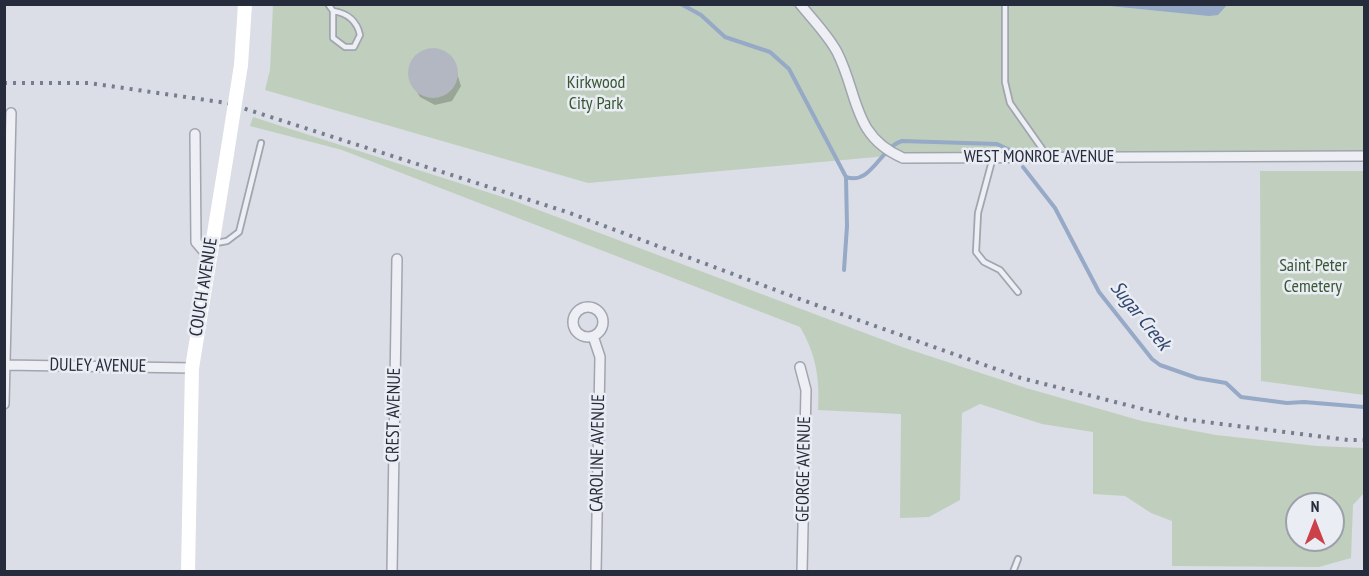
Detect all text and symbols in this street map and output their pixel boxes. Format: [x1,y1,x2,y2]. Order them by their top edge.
park label: Kirkwood City Park [567,72,625,115]
street label: WEST MONROE AVENUE [964,146,1114,168]
street label: COUCH AVENUE [186,236,222,338]
park label: Saint Peter Cemetery [1279,255,1347,298]
water label: Sugar Creek [1105,277,1175,355]
street label: DULEY AVENUE [49,354,147,378]
street label: CREST AVENUE [382,367,406,463]
street label: CAROLINE AVENUE [586,394,610,512]
street label: GEORGE AVENUE [792,416,816,522]
north arrow [1285,492,1345,552]
text: N [1311,496,1319,516]

